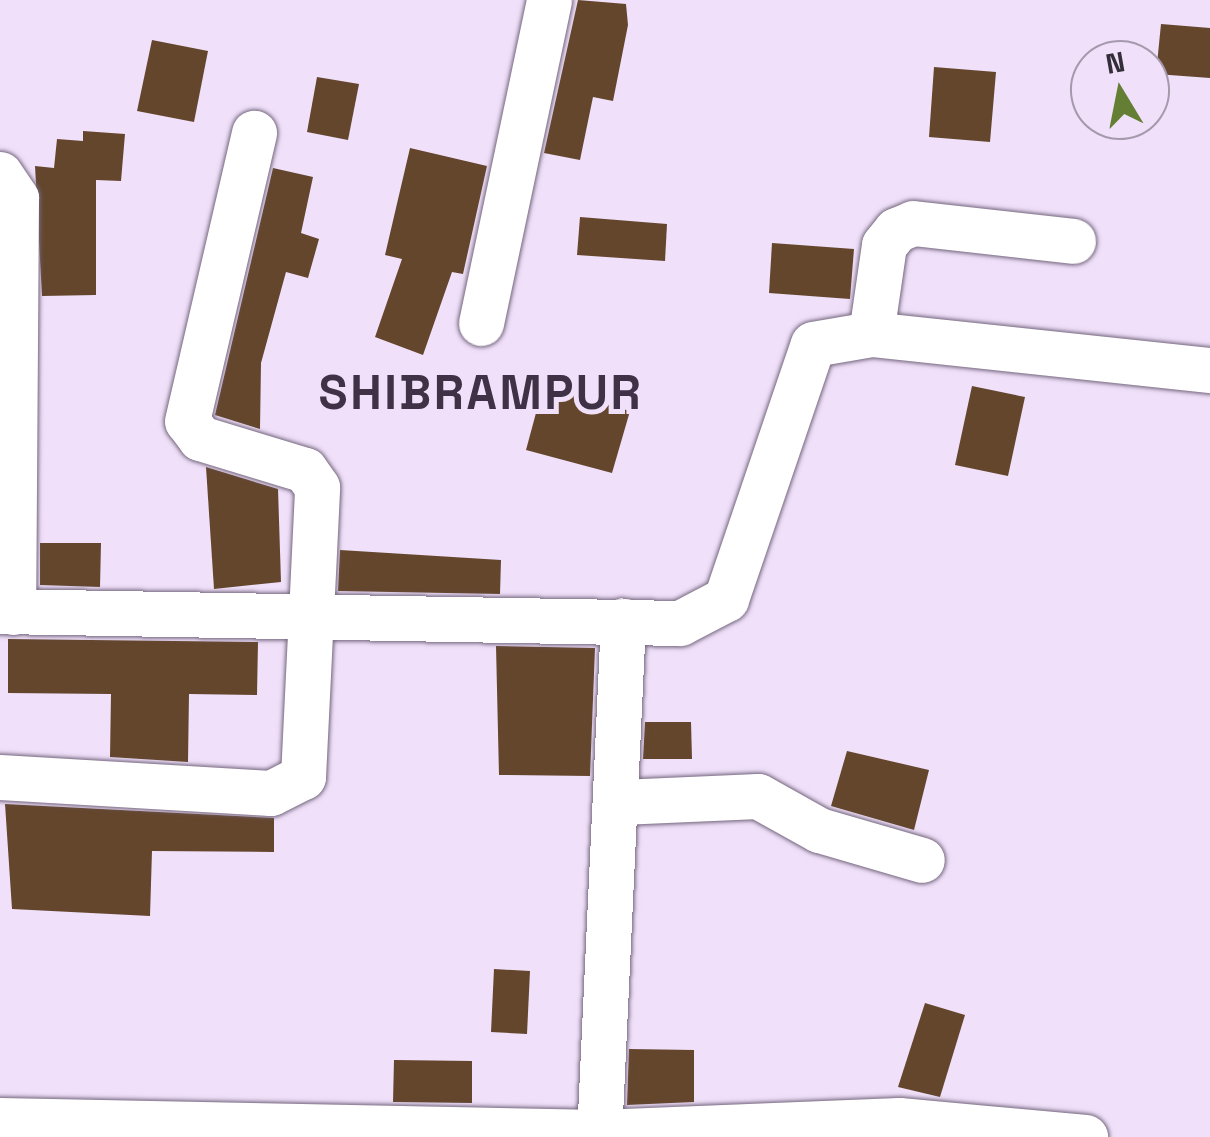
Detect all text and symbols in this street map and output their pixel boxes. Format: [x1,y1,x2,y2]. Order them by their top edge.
north arrow [1070,40,1170,140]
text: N [1103,43,1127,82]
district label: SHIBRAMPUR [319,364,643,422]

